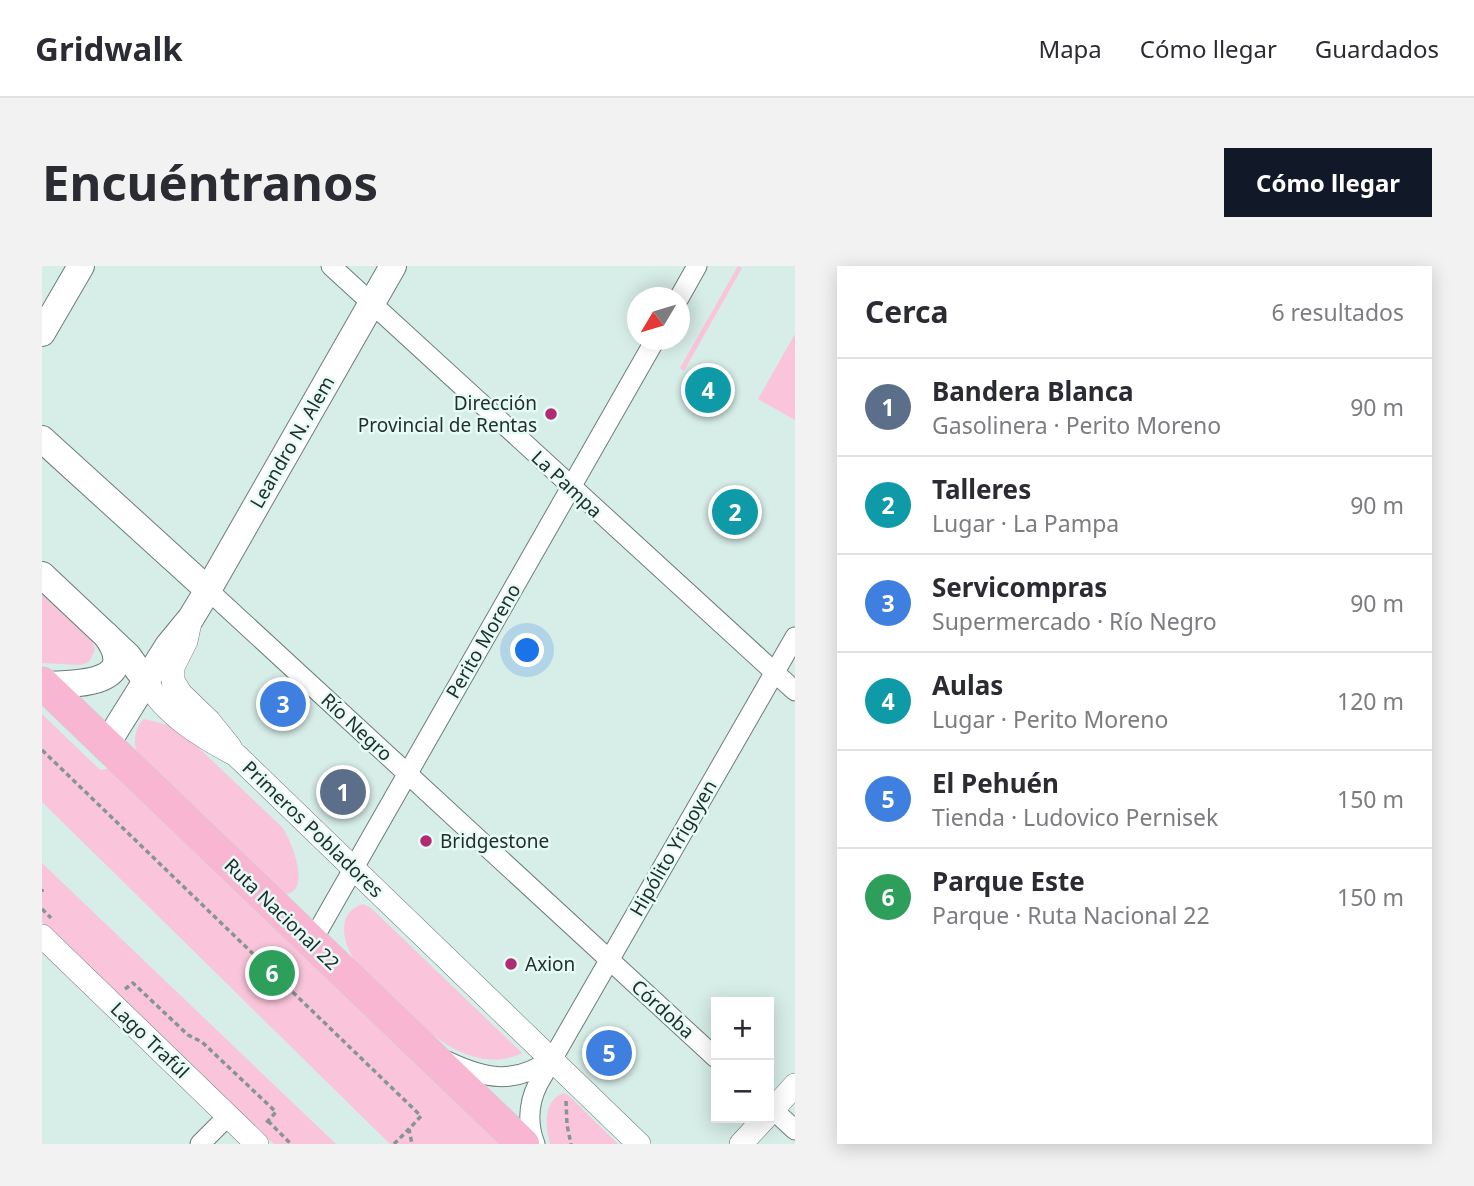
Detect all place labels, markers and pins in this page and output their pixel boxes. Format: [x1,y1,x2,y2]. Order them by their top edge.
pin: 4 [685,364,731,416]
place label: Dirección Provincial de Rentas [358,390,537,438]
marker: Dirección Provincial de Rentas [543,406,559,422]
pin: 2 [712,486,758,538]
pin: 3 [260,678,306,730]
pin: 1 [320,766,366,818]
place label: Bridgestone [440,828,549,854]
marker: Bridgestone [418,833,434,849]
pin: 6 [249,947,295,999]
place label: Axion [525,951,575,977]
marker: Axion [503,956,519,972]
pin: 5 [586,1027,632,1079]

